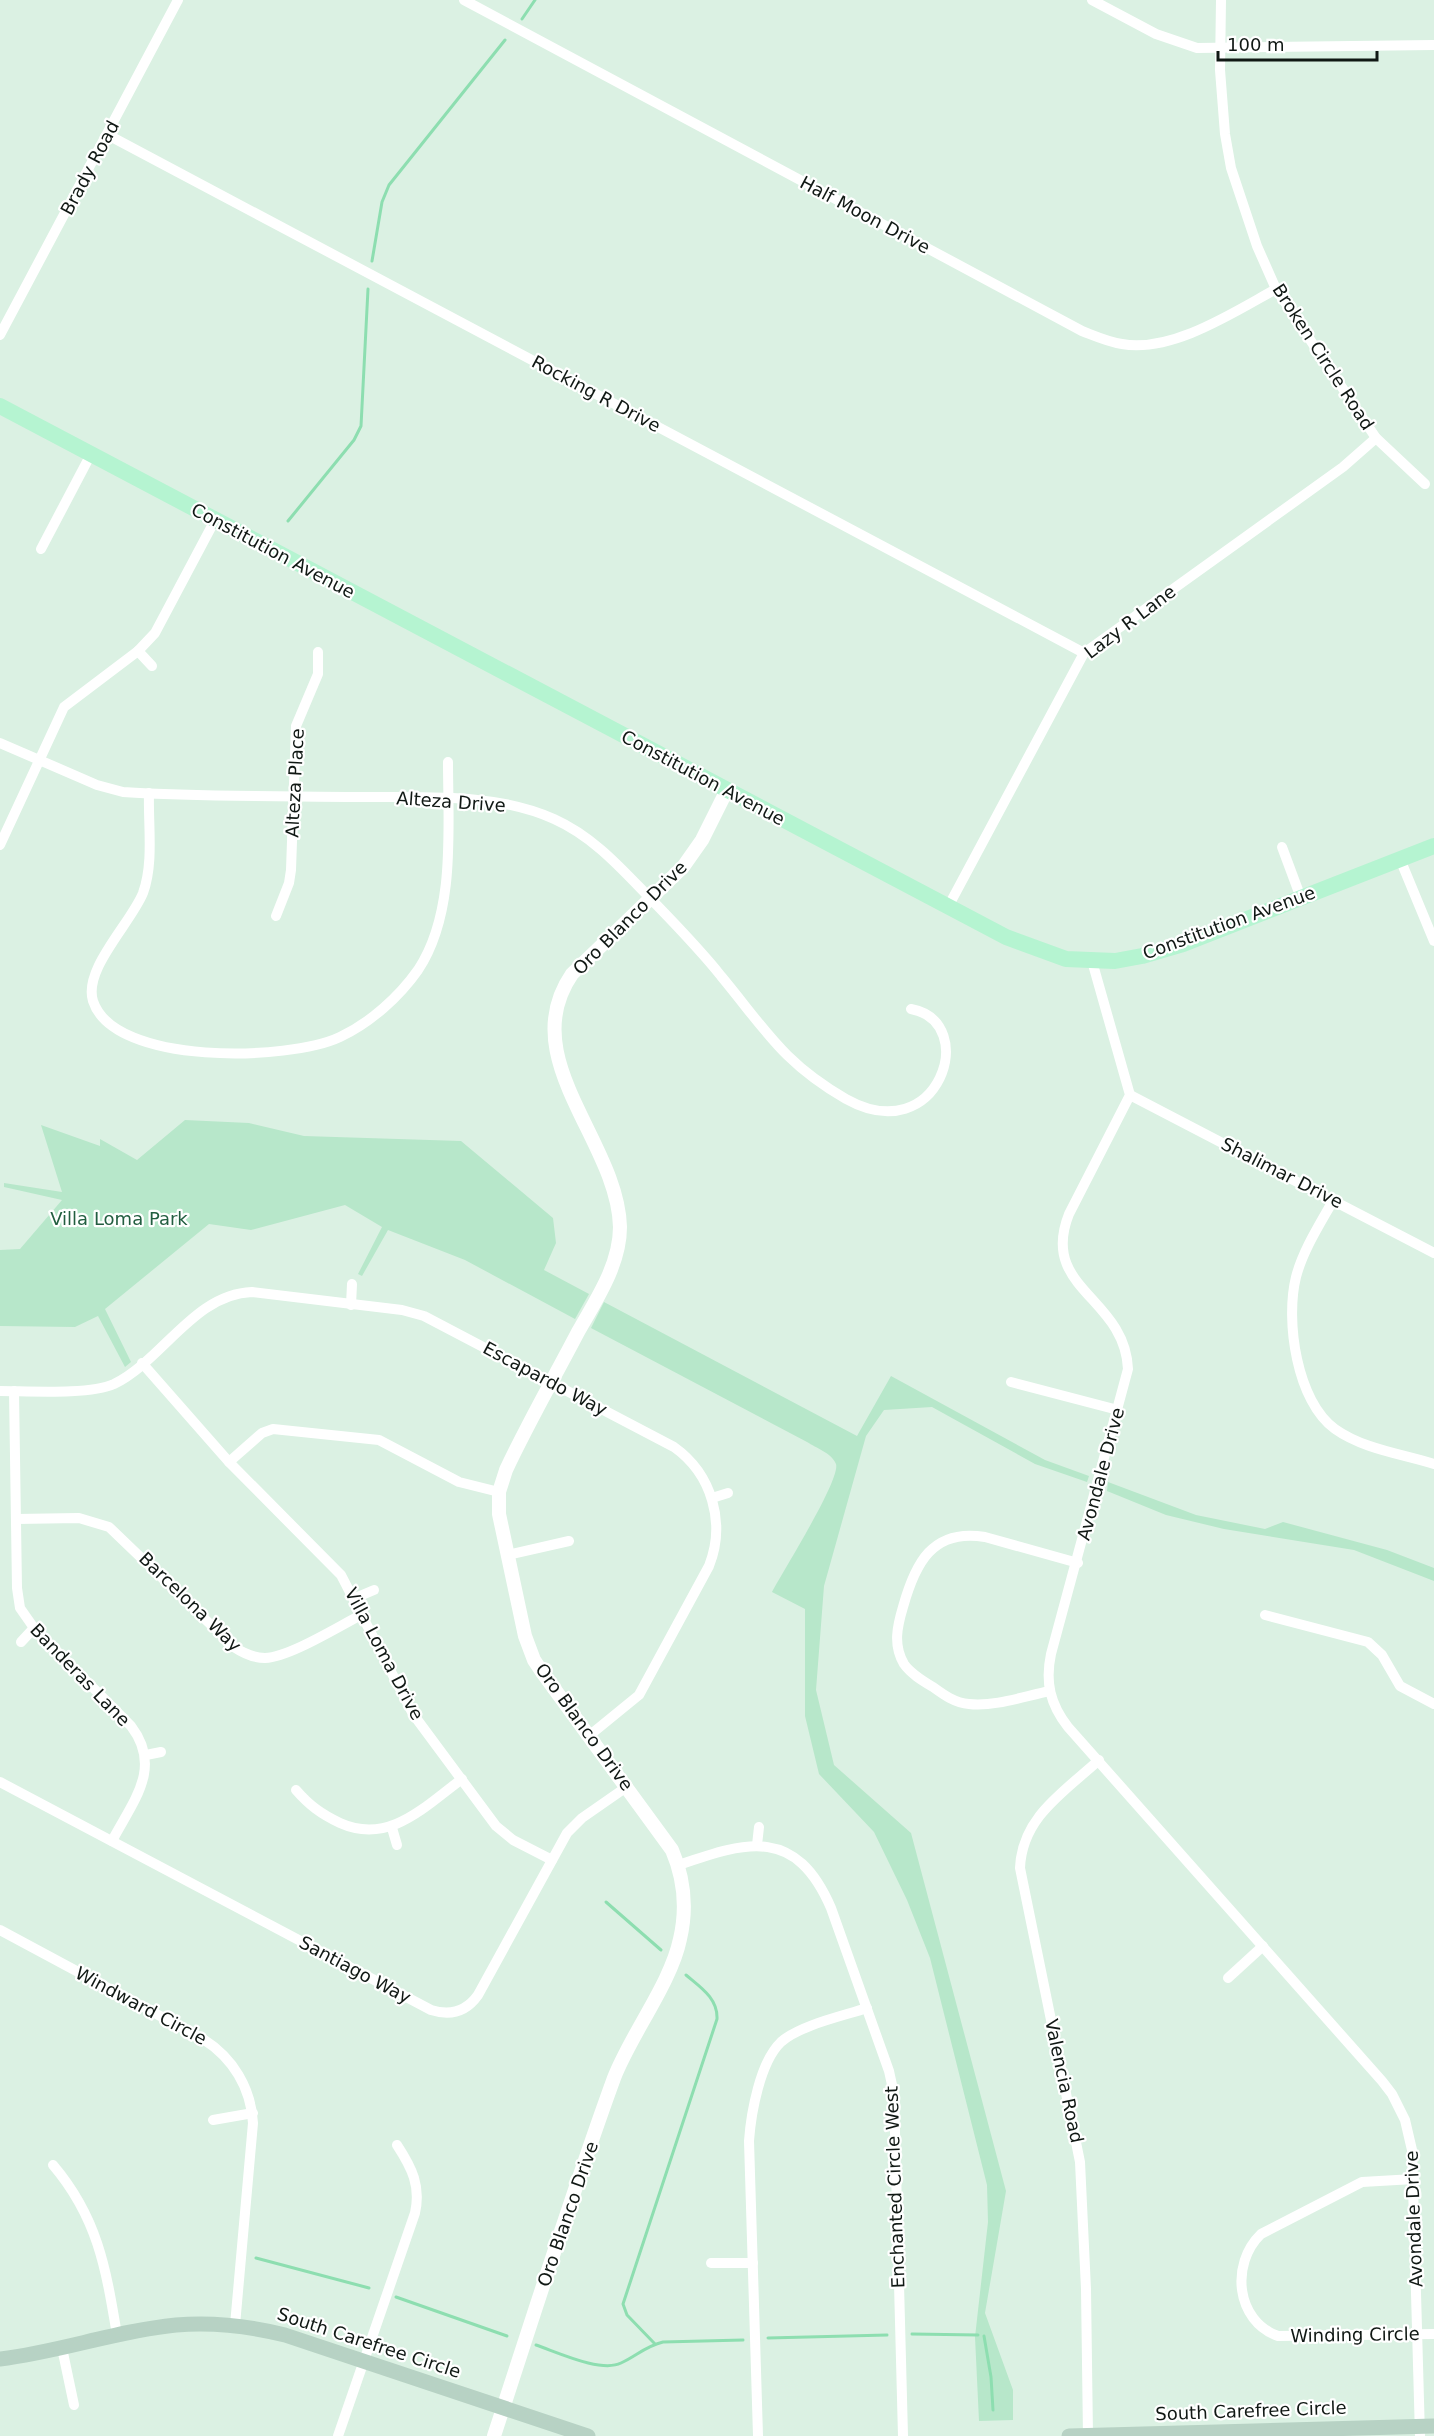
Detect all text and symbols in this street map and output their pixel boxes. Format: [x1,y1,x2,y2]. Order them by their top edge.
scale bar [1218,24,1377,62]
text: 100 m [1227,34,1285,55]
street label: Brady Road [56,117,123,218]
street label: Half Moon Drive [797,171,934,258]
street label: Broken Circle Road [1268,280,1378,434]
street label: Rocking R Drive [528,351,664,436]
street label: Constitution Avenue [188,499,358,603]
street label: Lazy R Lane [1080,581,1179,663]
street label: Constitution Avenue [618,726,788,830]
street label: Alteza Place [281,728,308,838]
street label: Alteza Drive [396,787,506,816]
street label: Oro Blanco Drive [568,856,691,979]
street label: Constitution Avenue [1140,882,1318,964]
street label: Shalimar Drive [1218,1133,1346,1212]
park label: Villa Loma Park [50,1208,188,1229]
street label: Escapardo Way [480,1337,611,1420]
street label: Avondale Drive [1073,1405,1128,1543]
street label: Barcelona Way [135,1548,246,1656]
street label: Villa Loma Drive [341,1584,428,1723]
street label: Banderas Lane [26,1619,135,1730]
street label: Oro Blanco Drive [531,1659,638,1794]
street label: Santiago Way [296,1931,415,2008]
street label: Windward Circle [72,1962,211,2049]
street label: Valencia Road [1041,2017,1088,2145]
street label: Enchanted Circle West [880,2086,909,2288]
street label: Oro Blanco Drive [533,2138,602,2289]
street label: Avondale Drive [1401,2150,1426,2288]
street label: South Carefree Circle [275,2303,463,2382]
street label: Winding Circle [1290,2323,1420,2346]
street label: South Carefree Circle [1155,2397,1347,2424]

